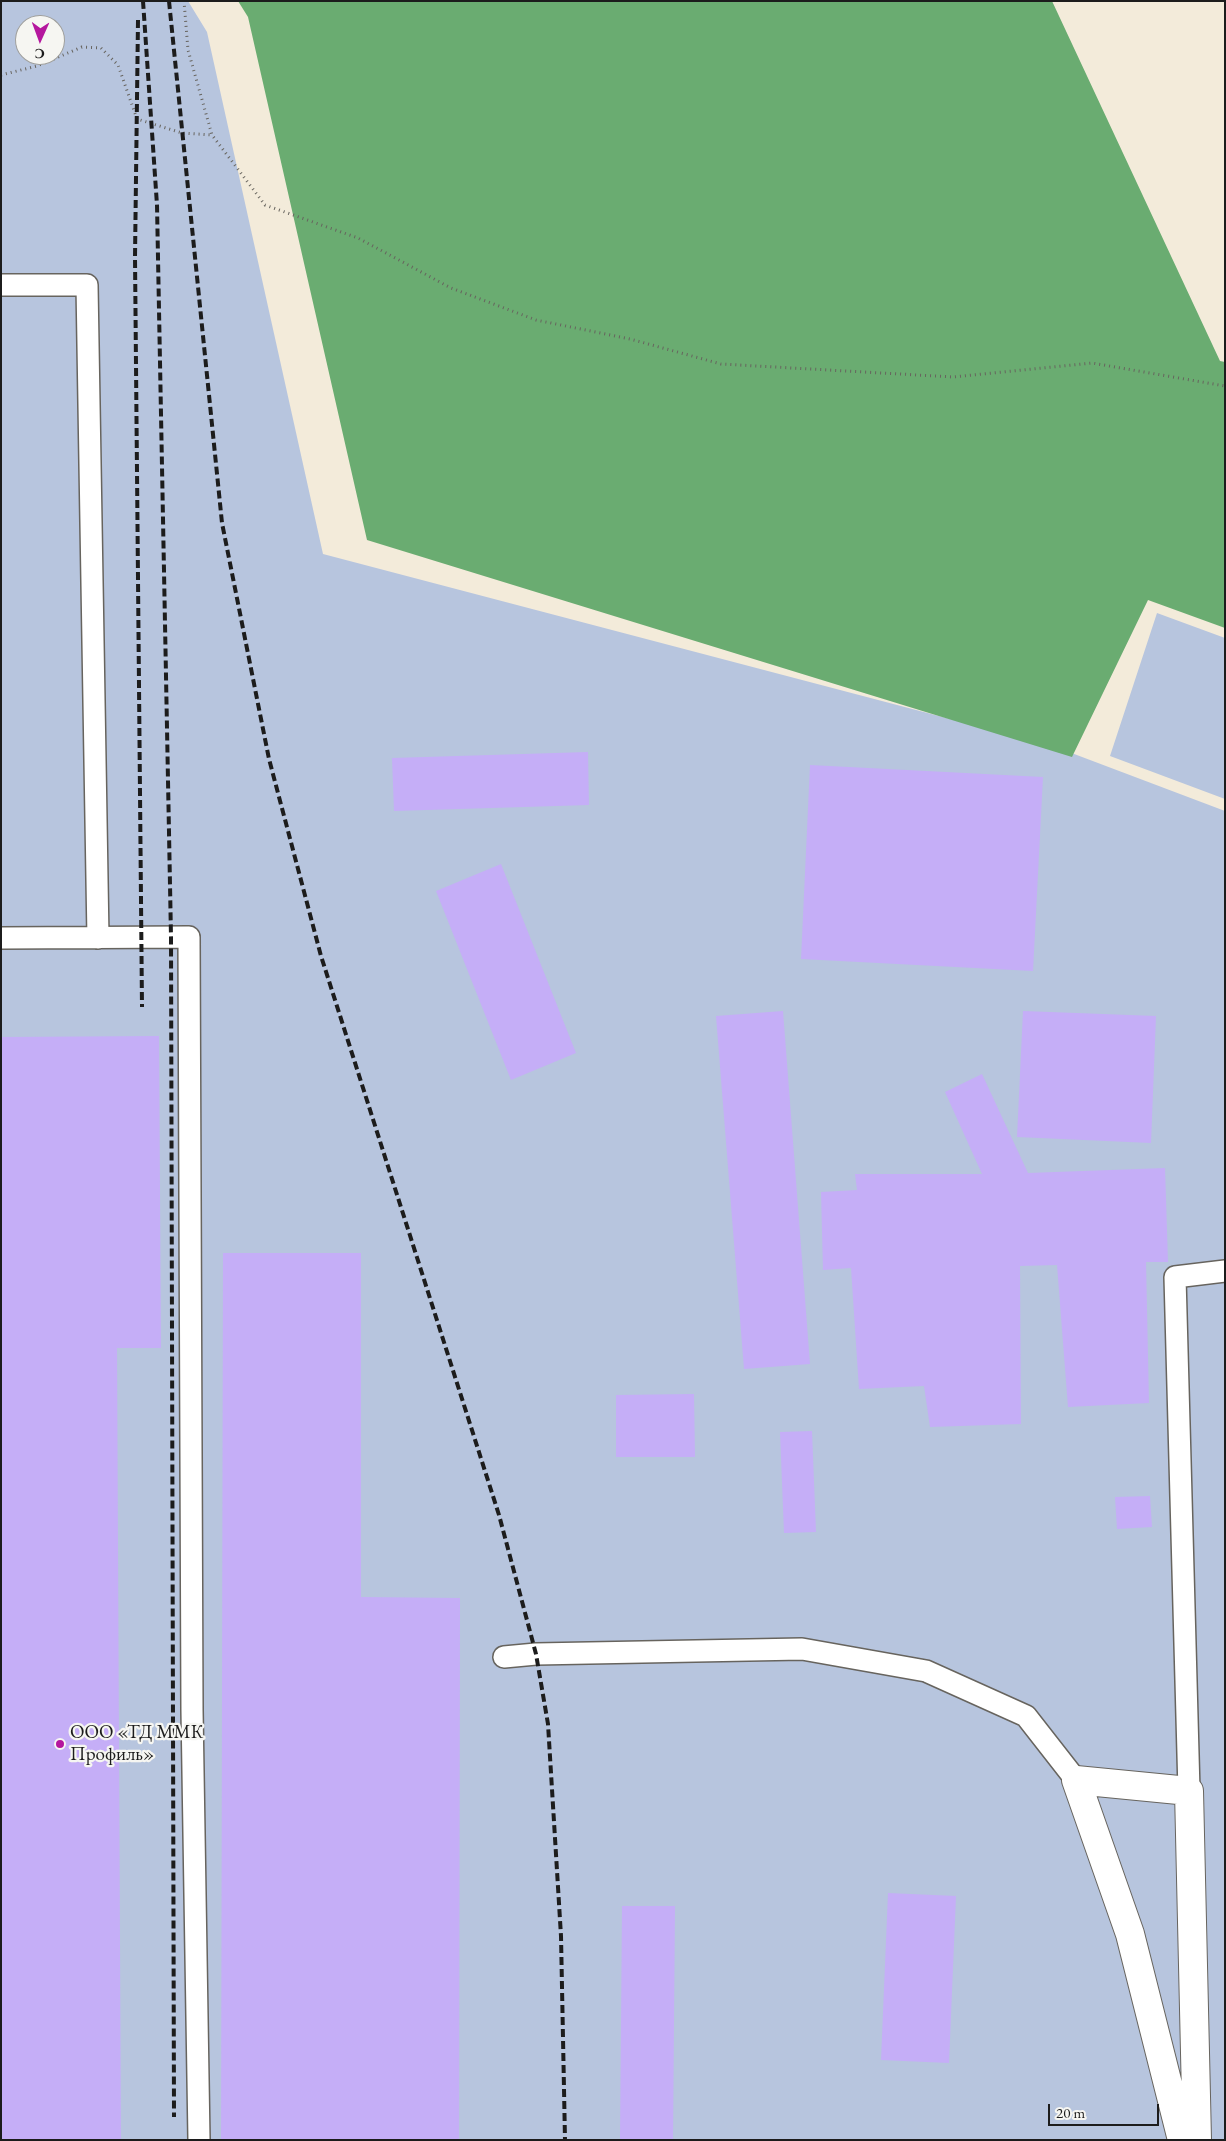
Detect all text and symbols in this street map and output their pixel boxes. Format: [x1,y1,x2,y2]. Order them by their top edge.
north arrow [15,15,65,65]
text: С [34,45,45,63]
place label: ООО «ТД ММК Профиль» [70,1722,203,1766]
marker: ООО «ТД ММК Профиль» [54,1738,66,1750]
scale bar [1051,2094,1162,2126]
text: 20 m [1056,2103,1085,2122]

